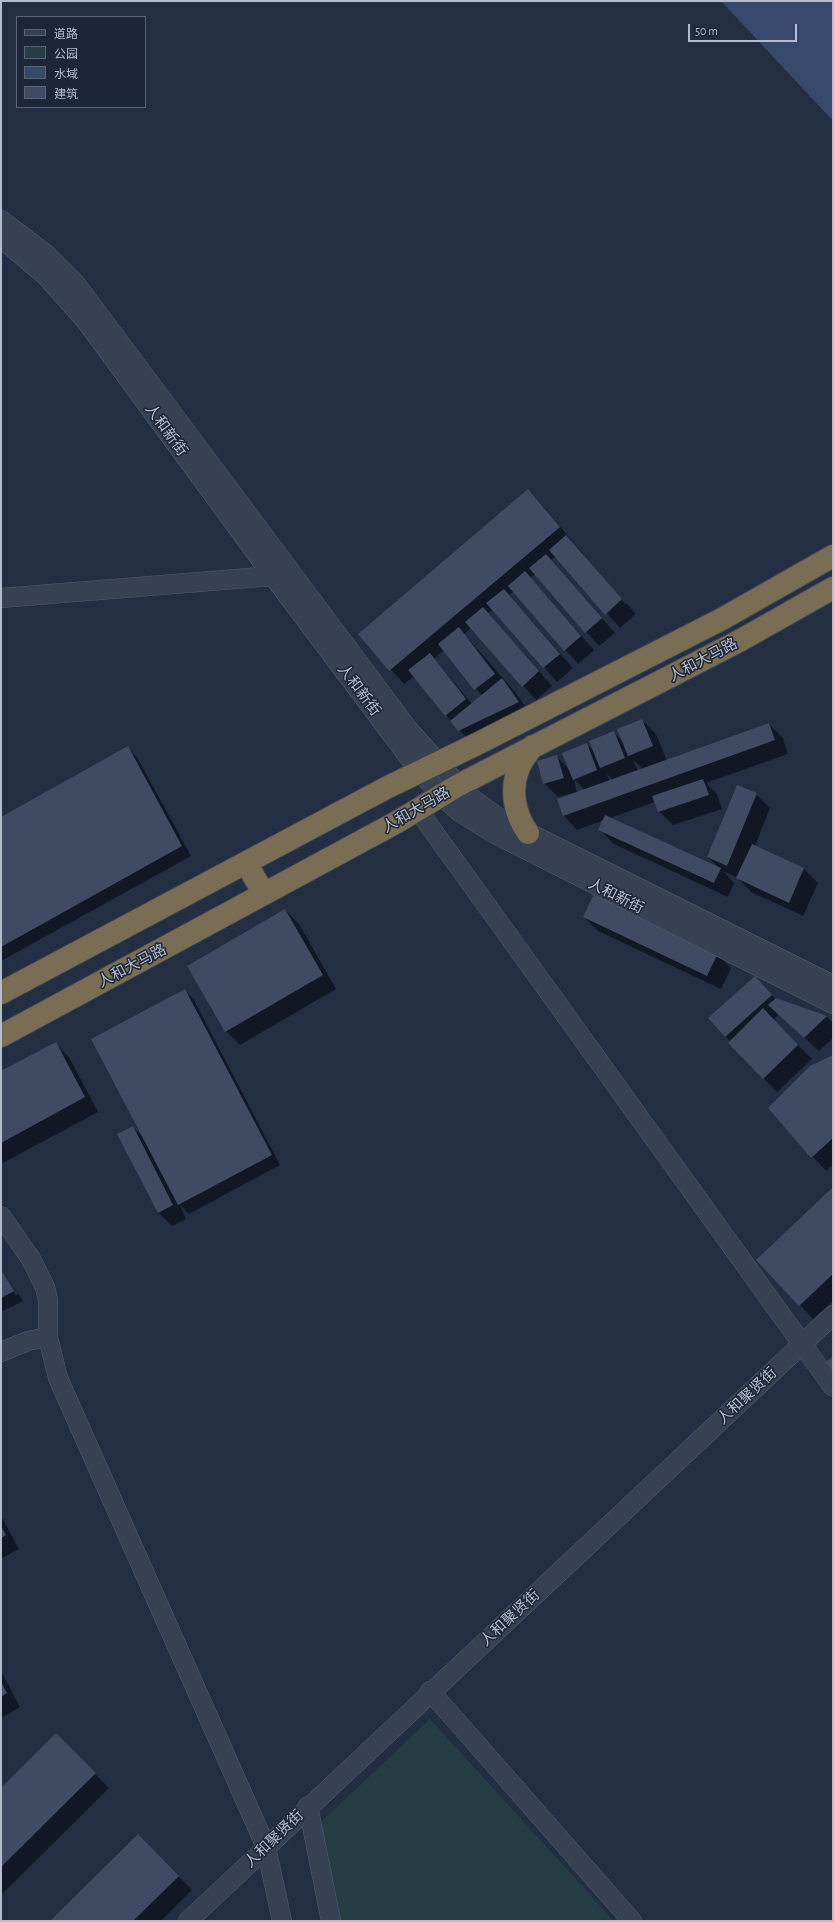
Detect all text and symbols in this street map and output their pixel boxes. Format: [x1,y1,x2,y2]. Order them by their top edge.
legend [16,16,146,108]
scale bar [690,16,799,42]
text: 50 m [695,25,718,37]
text: 道路 [54,28,78,40]
text: 公园 [54,48,78,60]
text: 水域 [54,68,78,80]
text: 建筑 [54,88,78,100]
street label: 人和新街 [141,400,191,460]
street label: 人和大马路 [666,634,740,686]
street label: 人和新街 [334,661,384,719]
street label: 人和大马路 [379,783,453,837]
street label: 人和新街 [585,874,647,918]
street label: 人和大马路 [95,940,169,992]
street label: 人和聚贤街 [713,1364,781,1428]
street label: 人和聚贤街 [476,1586,544,1650]
street label: 人和聚贤街 [241,1806,307,1872]

